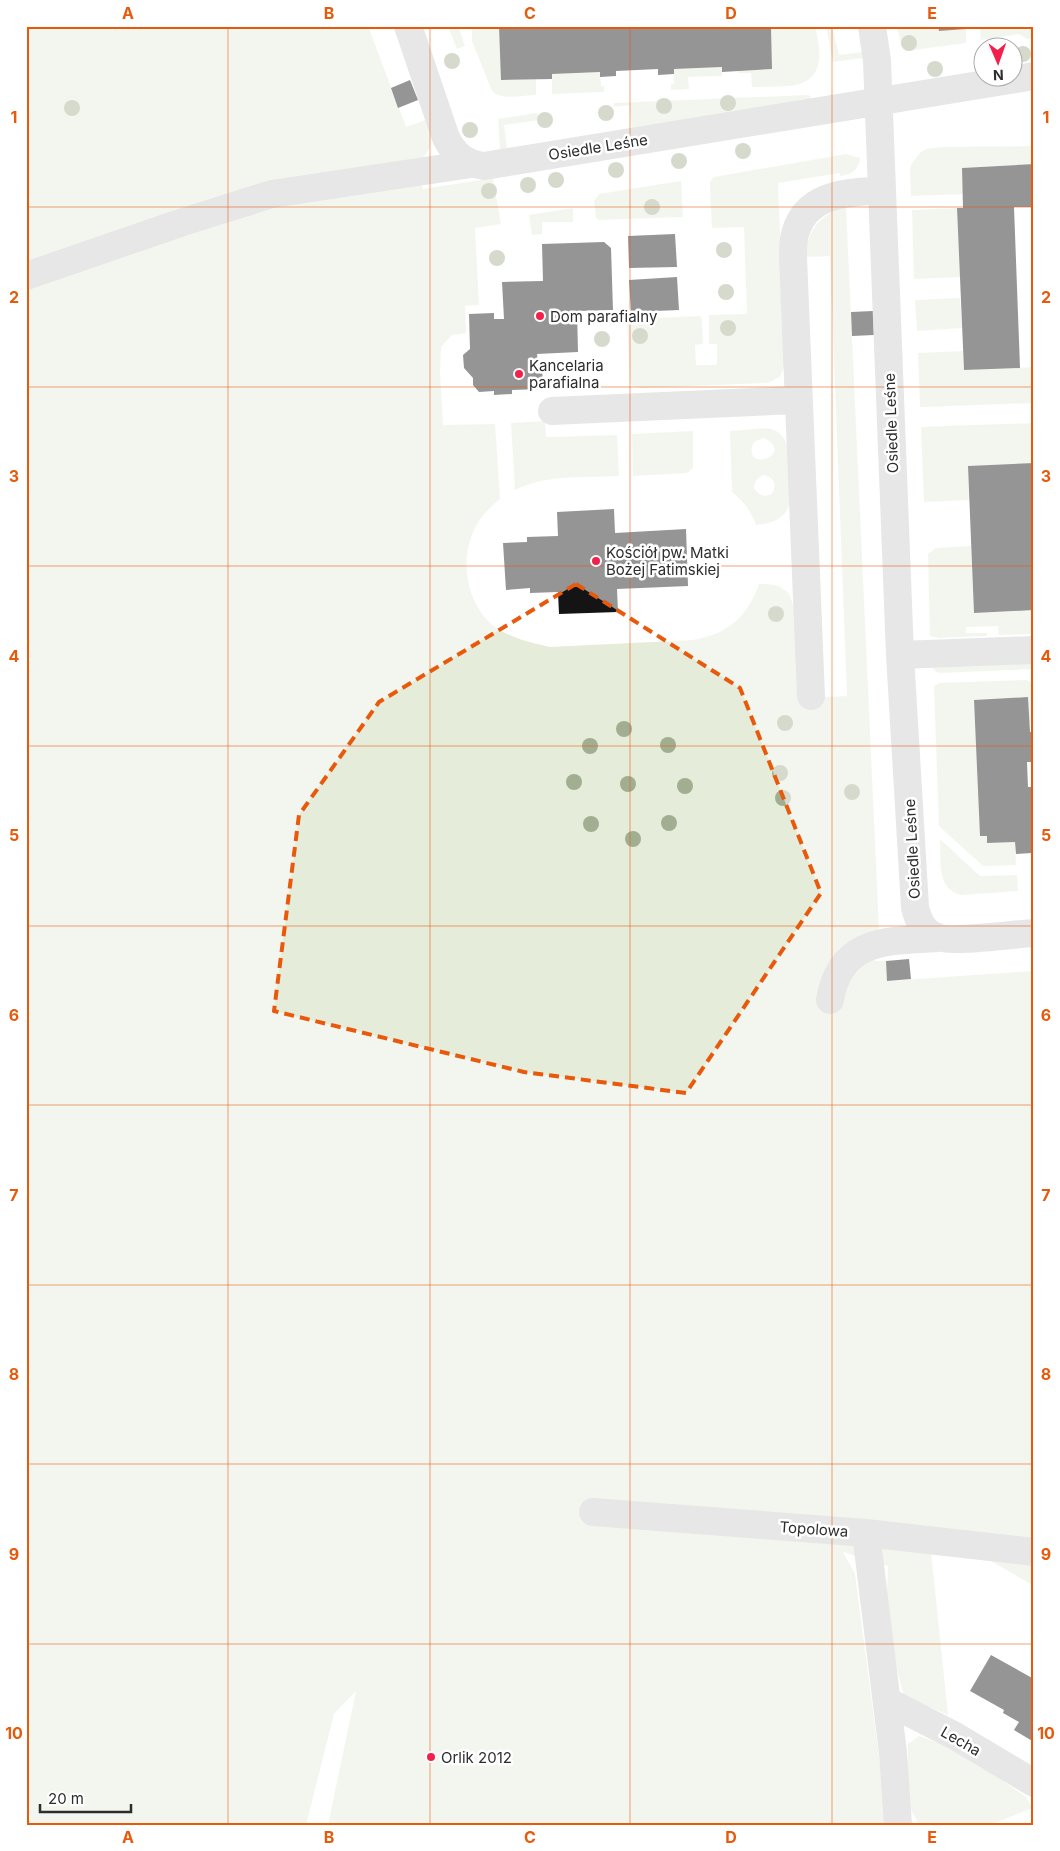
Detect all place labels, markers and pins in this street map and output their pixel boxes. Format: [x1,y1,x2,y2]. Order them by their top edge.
place label: Dom parafialny [550,307,658,326]
marker: Dom parafialny [534,310,546,322]
place label: Kancelaria parafialna [529,356,604,392]
marker: Kancelaria parafialna [513,368,525,380]
place label: Kościół pw. Matki Bożej Fatimskiej [606,543,729,579]
marker: Kościół pw. Matki Bożej Fatimskiej [590,555,602,567]
place label: Orlik 2012 [441,1748,512,1767]
marker: Orlik 2012 [425,1751,437,1763]

